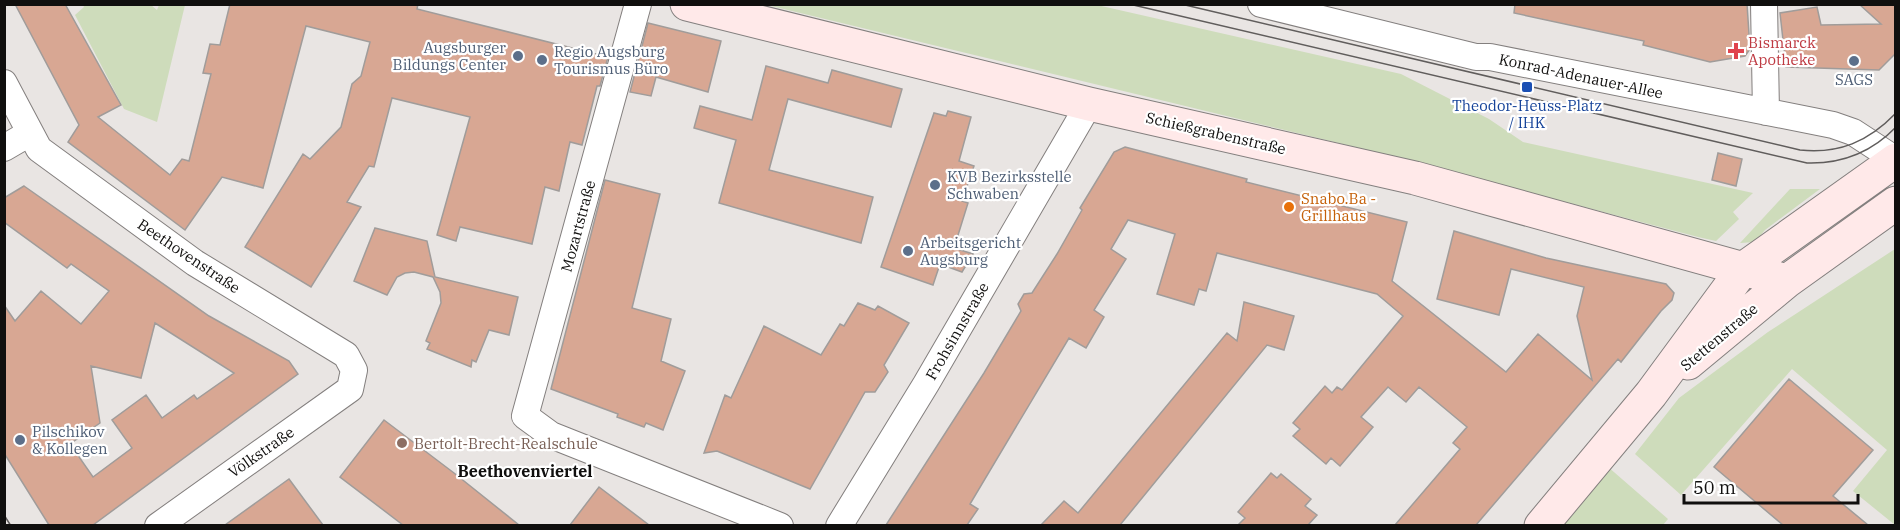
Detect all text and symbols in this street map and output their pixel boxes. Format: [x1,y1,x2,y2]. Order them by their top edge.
place label: Bismarck Apotheke [1748,33,1816,69]
place label: Augsburger Bildungs Center [393,38,506,74]
place label: Regio Augsburg Tourismus Büro [554,42,668,78]
marker: Bismarck Apotheke [1729,44,1743,58]
marker: Augsburger Bildungs Center [511,49,525,63]
street label: Konrad-Adenauer-Allee [1497,49,1665,103]
marker: Regio Augsburg Tourismus Büro [535,53,549,67]
marker: SAGS [1847,54,1861,68]
place label: SAGS [1835,70,1873,89]
marker: Theodor-Heuss-Platz / IHK [1520,80,1534,94]
place label: Theodor-Heuss-Platz / IHK [1452,96,1602,132]
street label: Schießgrabenstraße [1144,108,1288,158]
place label: KVB Bezirksstelle Schwaben [947,167,1072,203]
street label: Mozartstraße [557,178,599,274]
marker: KVB Bezirksstelle Schwaben [928,178,942,192]
place label: Snabo.Ba - Grillhaus [1301,189,1376,225]
marker: Snabo.Ba - Grillhaus [1282,200,1296,214]
street label: Beethovenstraße [134,215,244,297]
place label: Arbeitsgericht Augsburg [920,233,1021,269]
marker: Arbeitsgericht Augsburg [901,244,915,258]
street label: Frohsinnstraße [921,279,993,383]
street label: Stettenstraße [1676,299,1762,375]
place label: Pilschikov & Kollegen [32,422,108,458]
street label: Völkstraße [224,422,298,482]
marker: Pilschikov & Kollegen [13,433,27,447]
place label: Bertolt-Brecht-Realschule [414,434,598,453]
marker: Bertolt-Brecht-Realschule [395,436,409,450]
district label: Beethovenviertel [458,461,592,481]
scale bar [1684,467,1858,505]
text: 50 m [1693,476,1736,499]

